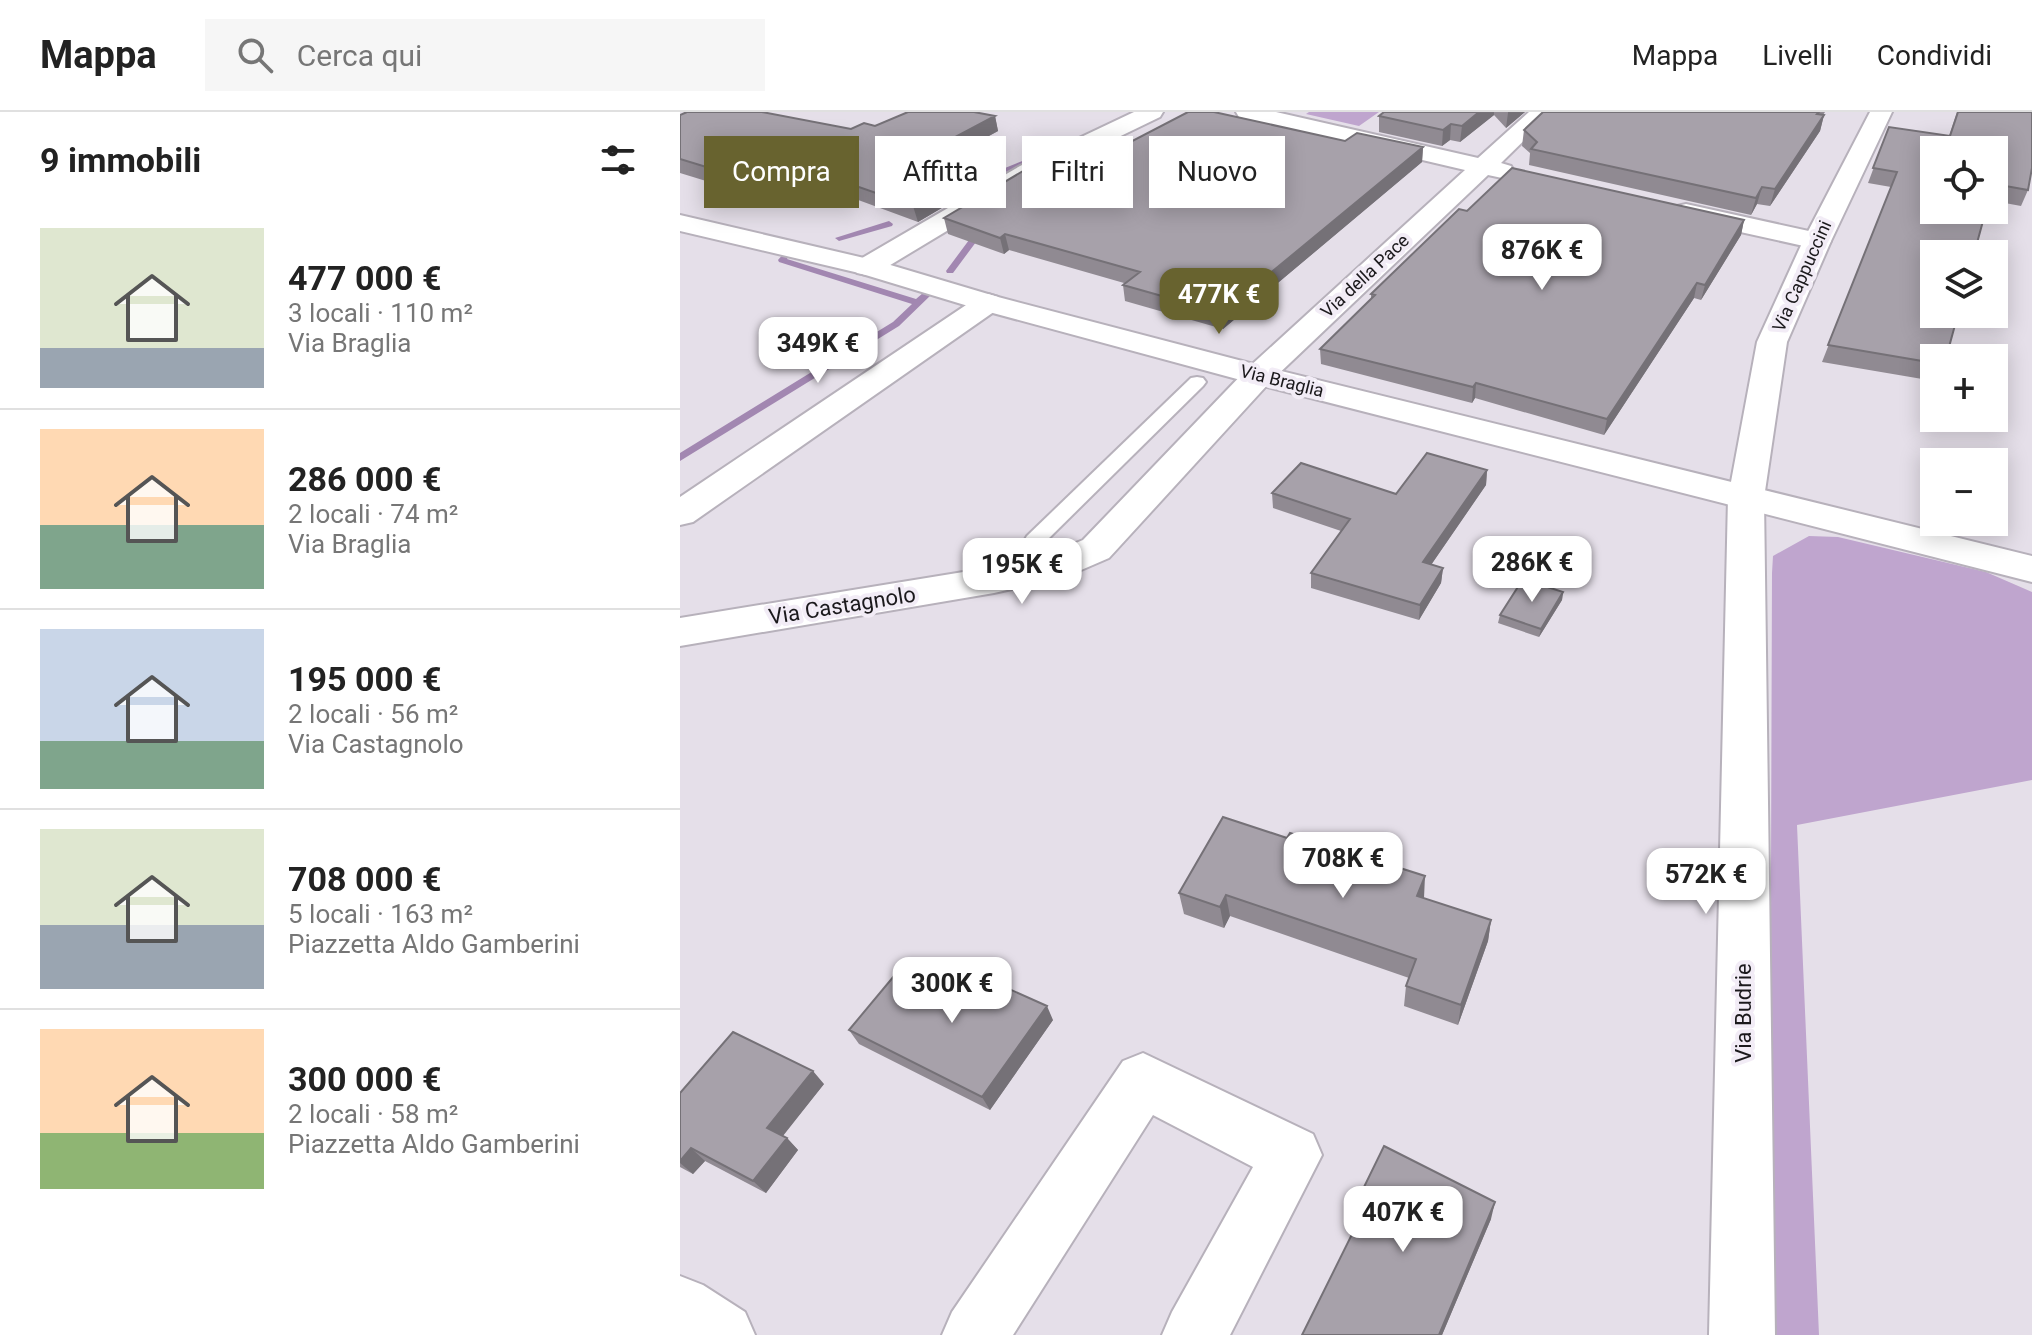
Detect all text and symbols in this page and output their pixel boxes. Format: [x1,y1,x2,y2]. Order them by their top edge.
search box [205,19,765,91]
text: Mappa [40,33,157,77]
icon: search [233,33,277,77]
text: Cerca qui [297,38,422,73]
text: Mappa [1632,39,1718,72]
text: Livelli [1762,39,1833,72]
text: Condividi [1877,39,1992,72]
chip: Compra [704,136,859,208]
chip: Affitta [875,136,1006,208]
chip: Filtri [1022,136,1133,208]
chip: Nuovo [1149,136,1285,208]
map controls [1920,136,2008,536]
button: locate [1920,136,2008,224]
icon: filters [596,138,640,182]
text: 9 immobili [40,140,201,180]
street label: Via Cappuccini [1768,217,1835,335]
pin: 876K € [1477,224,1607,292]
street label: Via della Pace [1316,229,1413,322]
text: 876K € [1501,235,1583,265]
button: layers [1920,240,2008,328]
text: 477 000 € [288,258,441,298]
icon: home [104,260,200,356]
pin: 477K € [1154,268,1284,336]
text: 477K € [1178,279,1260,309]
text: 3 locali · 110 m² [288,298,473,328]
pin: 349K € [753,317,883,385]
text: Via Braglia [288,328,412,358]
text: 349K € [777,328,859,358]
button: + [1920,344,2008,432]
street label: Via Braglia [1238,360,1326,401]
button: − [1920,448,2008,536]
text: 286 000 € [288,459,441,499]
icon: home [104,461,200,557]
text: 2 locali · 74 m² [288,499,458,529]
text: Via Braglia [288,529,412,559]
pin: 286K € [1467,536,1597,604]
pin: 195K € [957,538,1087,606]
text: 286K € [1491,547,1573,577]
text: 195K € [981,549,1063,579]
street label: Via Castagnolo [767,582,917,629]
text: 195 000 € [288,659,441,699]
icon: home [104,661,200,757]
text: 2 locali · 56 m² [288,699,458,729]
text: Via Castagnolo [288,729,464,759]
pin: 708K € [1278,832,1408,900]
text: 708K € [1302,843,1384,873]
pin: 572K € [1641,848,1771,916]
text: 708 000 € [288,859,441,899]
text: 572K € [1665,859,1747,889]
icon: home [104,861,200,957]
text: 5 locali · 163 m² [288,899,473,929]
text: Piazzetta Aldo Gamberini [288,929,580,959]
pin: 300K € [887,957,1017,1025]
street label: Via Budrie [1731,963,1756,1063]
text: 300K € [911,968,993,998]
text: 300 000 € [288,1059,441,1099]
icon: home [104,1061,200,1157]
text: 2 locali · 58 m² [288,1099,458,1129]
text: Piazzetta Aldo Gamberini [288,1129,580,1159]
pin: 407K € [1338,1186,1468,1254]
text: 407K € [1362,1197,1444,1227]

